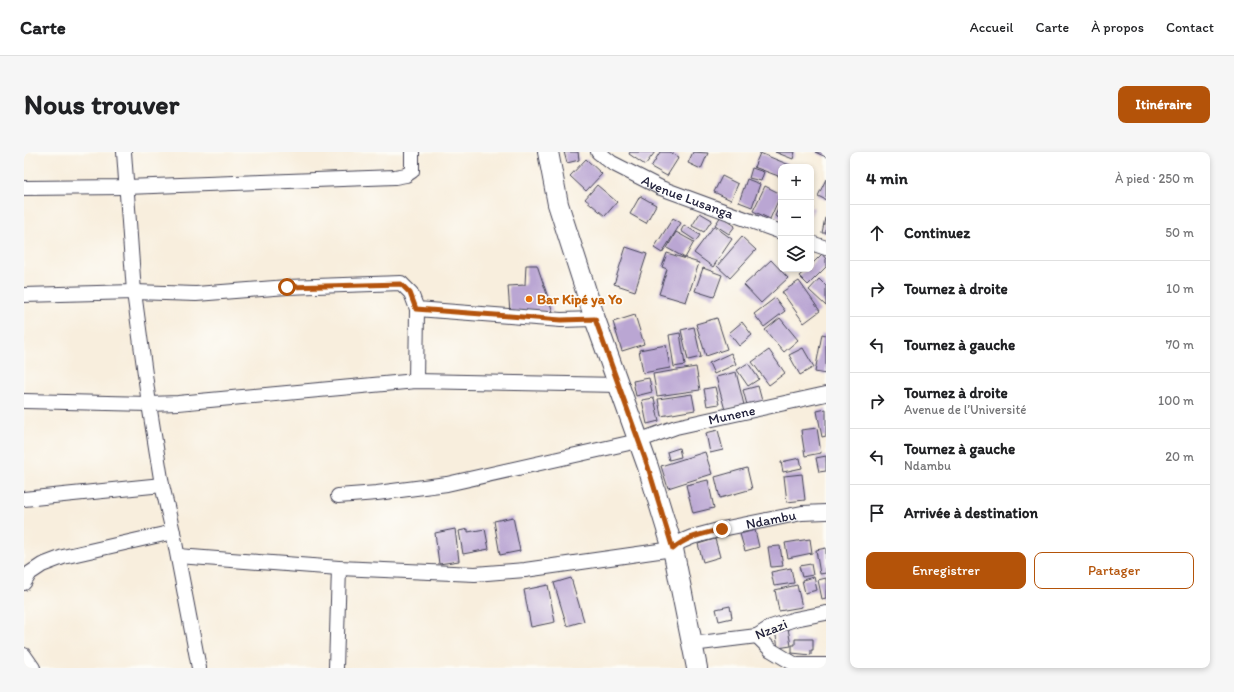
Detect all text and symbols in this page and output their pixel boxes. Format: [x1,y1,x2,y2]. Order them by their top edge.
text: Carte [20,16,66,39]
text: Accueil [970,19,1013,36]
text: Carte [1035,19,1069,36]
text: À propos [1091,19,1144,36]
text: Contact [1166,19,1214,36]
button: Itinéraire [1118,86,1210,123]
text: Nous trouver [24,87,179,121]
map controls [778,164,814,272]
button: + [778,164,814,200]
text: 4 min [866,168,908,188]
text: À pied · 250 m [1115,171,1194,186]
street label: Avenue Lusanga [639,172,737,223]
button: − [778,200,814,236]
icon: ahead [866,222,888,244]
text: Continuez [904,224,970,242]
text: 50 m [1165,225,1194,240]
button: layers [778,236,814,272]
route start [278,278,296,296]
icon: right [866,278,888,300]
text: Tournez à droite [904,280,1008,298]
text: 10 m [1166,281,1194,296]
place label: Bar Kipé ya Yo [537,291,622,308]
marker: Bar Kipé ya Yo [524,294,534,304]
icon: left [866,334,888,356]
text: Tournez à gauche [904,336,1015,354]
text: 70 m [1166,337,1194,352]
text: Tournez à droite [904,384,1008,402]
icon: right [866,390,888,412]
text: 100 m [1158,393,1194,408]
street label: Munene [707,402,757,429]
text: Avenue de l’Université [904,402,1027,417]
text: Tournez à gauche [904,440,1015,458]
icon: left [866,446,888,468]
text: 20 m [1165,449,1194,464]
text: Ndambu [904,458,951,473]
icon: arrive [866,502,888,524]
text: Arrivée à destination [904,504,1038,522]
street label: Ndambu [744,506,798,533]
route end [713,520,731,538]
button: Enregistrer [866,552,1026,589]
button: Partager [1034,552,1194,589]
street label: Nzazi [753,615,790,644]

